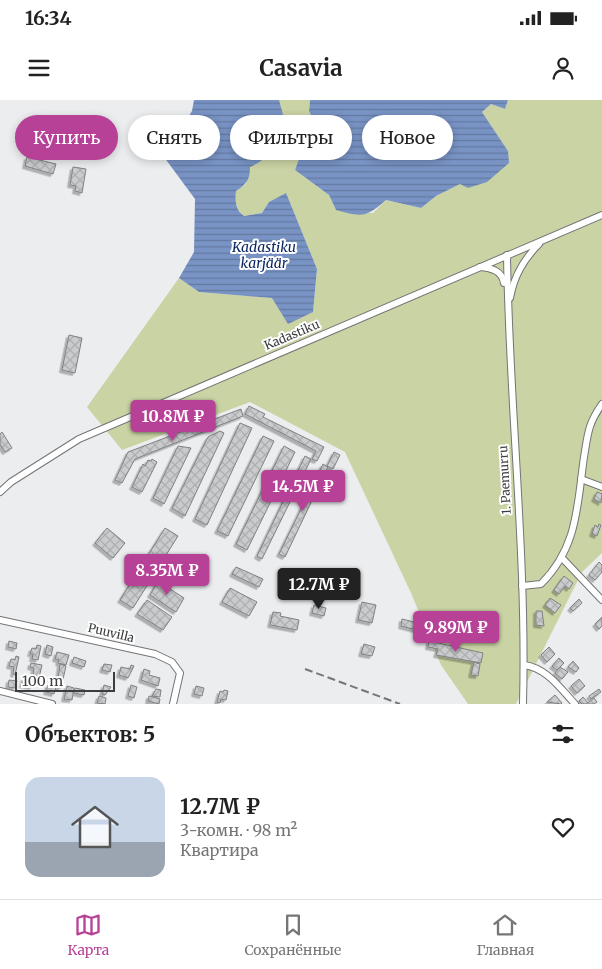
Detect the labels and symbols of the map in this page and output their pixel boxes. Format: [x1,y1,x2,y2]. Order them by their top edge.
water label: Kadastiku karjäär [231,238,296,272]
street label: Kadastiku [262,316,322,353]
pin: 10.8M ₽ [127,400,219,442]
street label: 1. Paemurru [495,445,514,515]
pin: 14.5M ₽ [257,470,349,512]
pin: 8.35M ₽ [121,554,213,596]
pin: 12.7M ₽ [273,568,365,610]
pin: 9.89M ₽ [410,610,502,653]
street label: Puuvilla [86,620,136,645]
scale bar [15,669,115,692]

